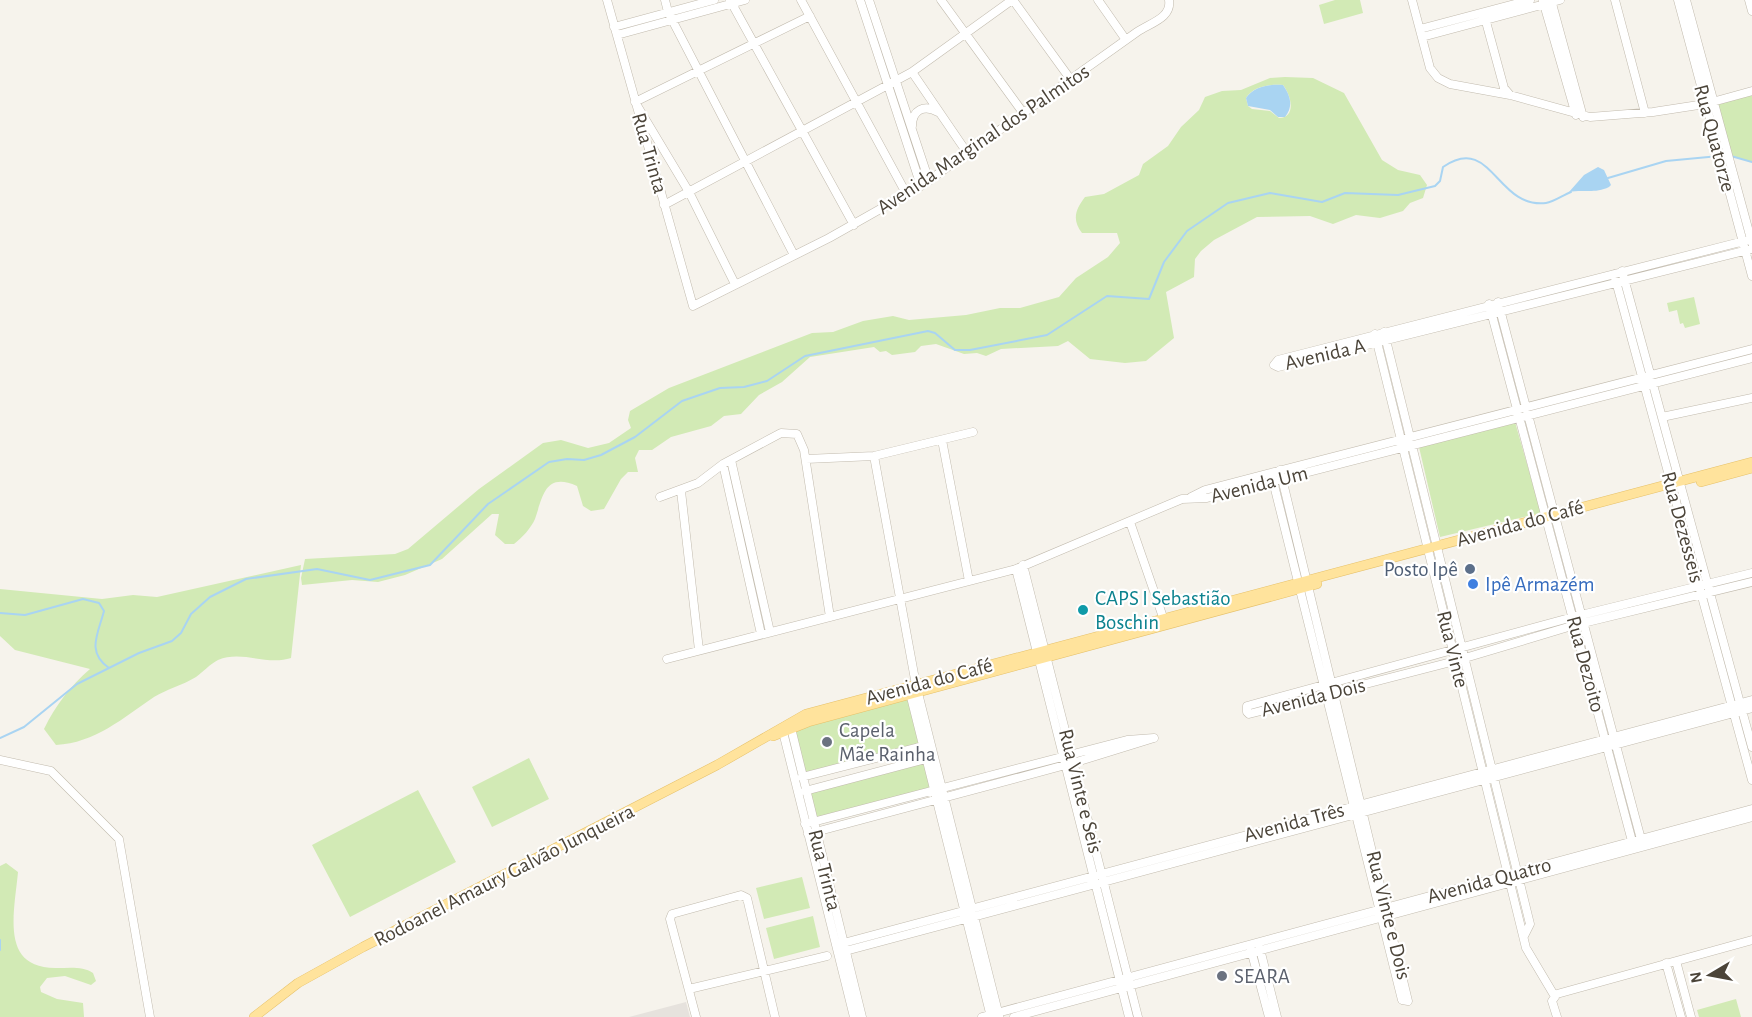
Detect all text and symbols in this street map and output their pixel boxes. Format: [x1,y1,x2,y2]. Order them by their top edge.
street label: Avenida Marginal dos Palmitos [873,60,1093,218]
street label: Rua Quatorze [1690,82,1739,194]
street label: Rua Trinta [628,110,671,196]
street label: Avenida A [1283,335,1367,374]
street label: Avenida Um [1208,462,1310,507]
street label: Rua Dezesseis [1658,469,1707,585]
street label: Avenida do Café [1454,496,1586,551]
place label: Posto Ipê [1384,559,1458,580]
marker: Posto Ipê [1463,562,1477,576]
place label: Ipê Armazém [1485,574,1595,595]
marker: Ipê Armazém [1466,577,1480,591]
place label: CAPS I Sebastião Boschin [1095,588,1231,633]
marker: CAPS I Sebastião Boschin [1076,603,1090,617]
street label: Rua Vinte [1433,608,1472,690]
street label: Rua Dezoito [1563,614,1608,715]
street label: Avenida do Café [863,654,995,709]
street label: Avenida Dois [1259,674,1367,721]
place label: Capela Mãe Rainha [839,720,936,765]
street label: Rua Vinte e Seis [1055,727,1106,856]
marker: Capela Mãe Rainha [820,735,834,749]
street label: Avenida Três [1242,799,1347,846]
street label: Rodoanel Amaury Galvão Junqueira [371,800,638,950]
street label: Rua Trinta [804,827,845,913]
street label: Rua Vinte e Dois [1362,848,1415,982]
street label: Avenida Quatro [1425,854,1553,907]
north arrow [1680,945,1740,1005]
place label: SEARA [1234,966,1290,987]
marker: SEARA [1215,969,1229,983]
text: N [1687,971,1705,984]

